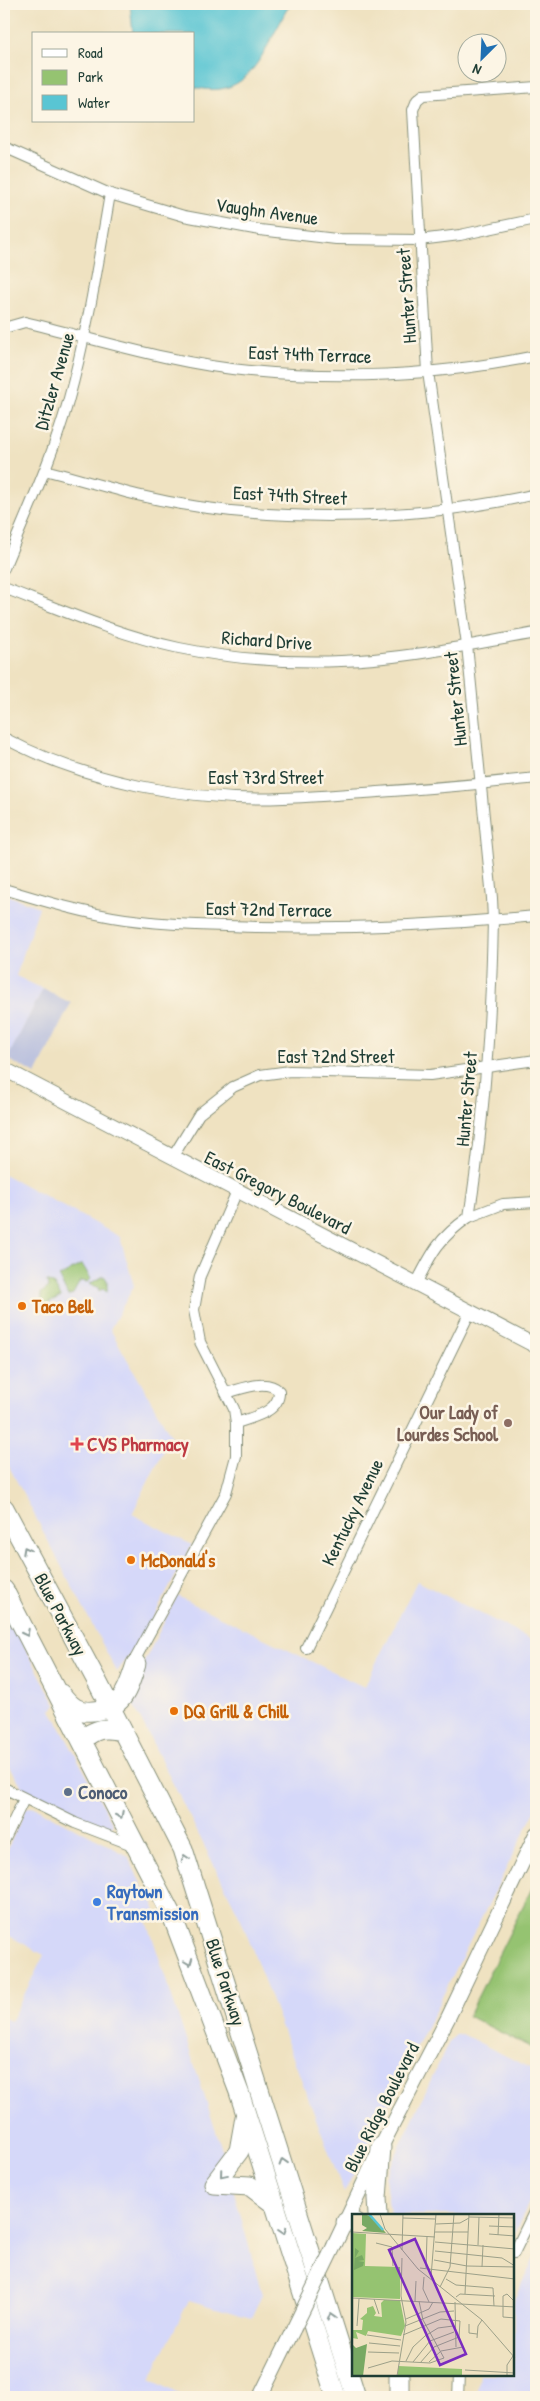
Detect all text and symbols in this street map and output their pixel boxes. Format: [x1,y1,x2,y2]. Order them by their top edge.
legend [32,32,195,122]
north arrow [458,32,508,82]
text: Road [78,42,103,63]
text: N [469,60,484,81]
text: Park [78,66,103,87]
text: Water [78,92,110,113]
street label: Vaughn Avenue [214,191,320,231]
street label: Hunter Street [390,247,422,344]
street label: Ditzler Avenue [28,329,80,433]
street label: East 74th Terrace [248,339,372,369]
street label: East 74th Street [233,479,348,511]
street label: Richard Drive [221,624,313,656]
street label: Hunter Street [437,650,473,748]
street label: East 73rd Street [208,764,324,790]
street label: East 72nd Terrace [206,895,333,923]
street label: East 72nd Street [278,1043,395,1069]
street label: Hunter Street [449,1050,483,1148]
street label: East Gregory Boulevard [200,1144,356,1240]
place label: Taco Bell [31,1293,94,1319]
marker: Taco Bell [16,1300,28,1312]
place label: Our Lady of Lourdes School [397,1399,499,1447]
marker: Our Lady of Lourdes School [502,1417,514,1429]
place label: CVS Pharmacy [87,1431,189,1458]
marker: CVS Pharmacy [71,1438,83,1450]
street label: Kentucky Avenue [315,1454,389,1570]
one-way arrow [23,1546,33,1555]
place label: McDonald's [141,1547,216,1573]
marker: McDonald's [125,1554,137,1566]
street label: Blue Parkway [28,1568,94,1660]
one-way arrow [20,1628,30,1637]
place label: DQ Grill & Chill [184,1698,289,1724]
marker: DQ Grill & Chill [168,1705,180,1717]
place label: Conoco [78,1779,128,1805]
marker: Conoco [62,1786,74,1798]
one-way arrow [114,1810,124,1819]
one-way arrow [181,1854,191,1862]
place label: Raytown Transmission [106,1878,199,1926]
marker: Raytown Transmission [91,1896,103,1908]
street label: Blue Parkway [200,1935,252,2029]
one-way arrow [183,1957,193,1965]
street label: Blue Ridge Boulevard [337,2037,425,2176]
one-way arrow [278,2159,288,2167]
one-way arrow [221,2168,229,2177]
inset map [352,2214,515,2376]
one-way arrow [277,2226,287,2234]
one-way arrow [327,2314,337,2322]

